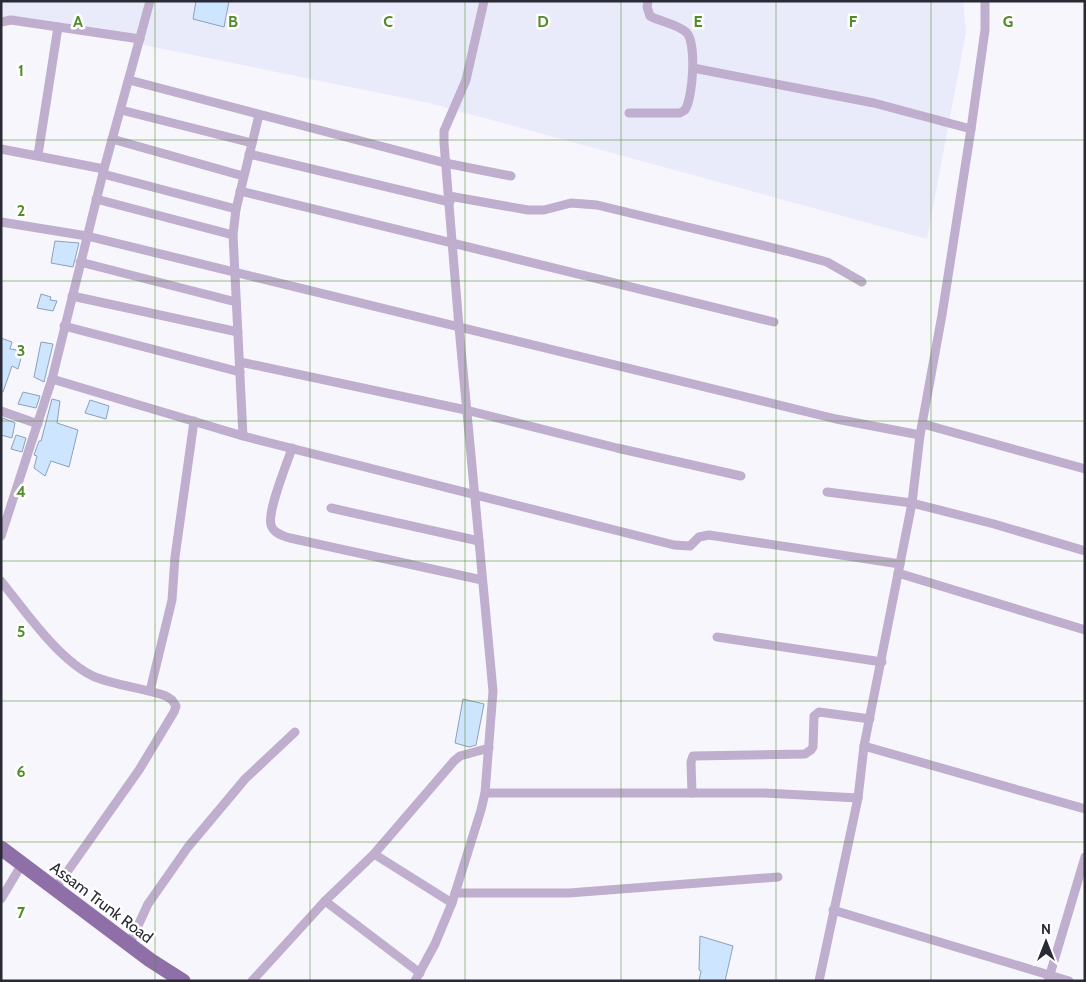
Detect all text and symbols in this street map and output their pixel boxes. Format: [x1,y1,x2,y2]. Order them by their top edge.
text: A [73,12,83,31]
text: B [228,12,238,31]
text: C [383,12,393,31]
text: D [537,12,549,31]
text: E [693,12,703,31]
text: F [849,12,858,31]
text: G [1003,12,1013,31]
text: 1 [18,61,24,80]
text: 2 [17,201,25,220]
text: 3 [17,341,25,360]
text: 4 [16,482,26,501]
text: 5 [17,622,25,641]
text: 6 [17,762,26,781]
street label: Assam Trunk Road [47,858,157,947]
text: 7 [17,903,26,922]
north arrow [1021,917,1071,967]
text: N [1041,920,1051,938]

